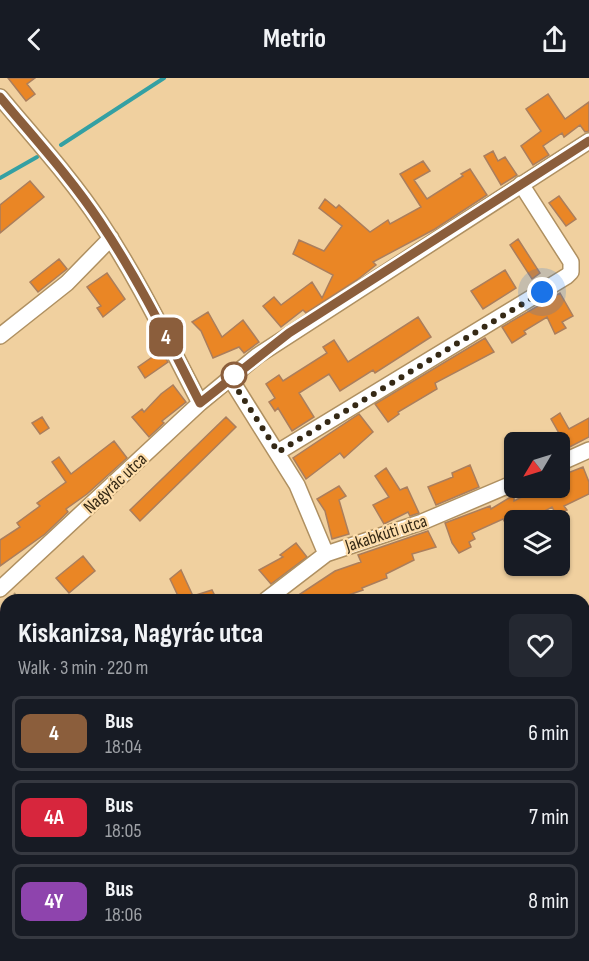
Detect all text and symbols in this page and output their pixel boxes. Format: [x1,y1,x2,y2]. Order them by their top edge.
icon: back [18,23,51,56]
text: Metrio [263,23,326,55]
icon: share [538,23,571,56]
your location [527,277,557,307]
line badge: 4 [146,318,186,356]
text: 4 [161,325,171,350]
unlabelled marker [221,362,247,388]
north arrow [504,432,570,498]
map controls [504,432,570,576]
street label: Nagyrác utca [79,449,151,518]
street label: Jakabkúti utca [342,510,430,557]
button: layers [504,510,570,576]
button: heart [509,614,572,677]
text: Kiskanizsa, Nagyrác utca [18,617,263,650]
text: Walk · 3 min · 220 m [18,656,148,680]
text: Bus [105,708,134,735]
text: 6 min [528,720,569,747]
text: 4 [49,721,59,746]
text: 18:04 [105,735,142,759]
text: Bus [105,792,134,819]
text: 7 min [529,804,569,831]
text: 4A [44,805,64,830]
text: 18:05 [105,819,141,843]
text: Bus [105,876,134,903]
text: 8 min [528,888,569,915]
text: 4Y [45,889,63,914]
text: 18:06 [105,903,142,927]

